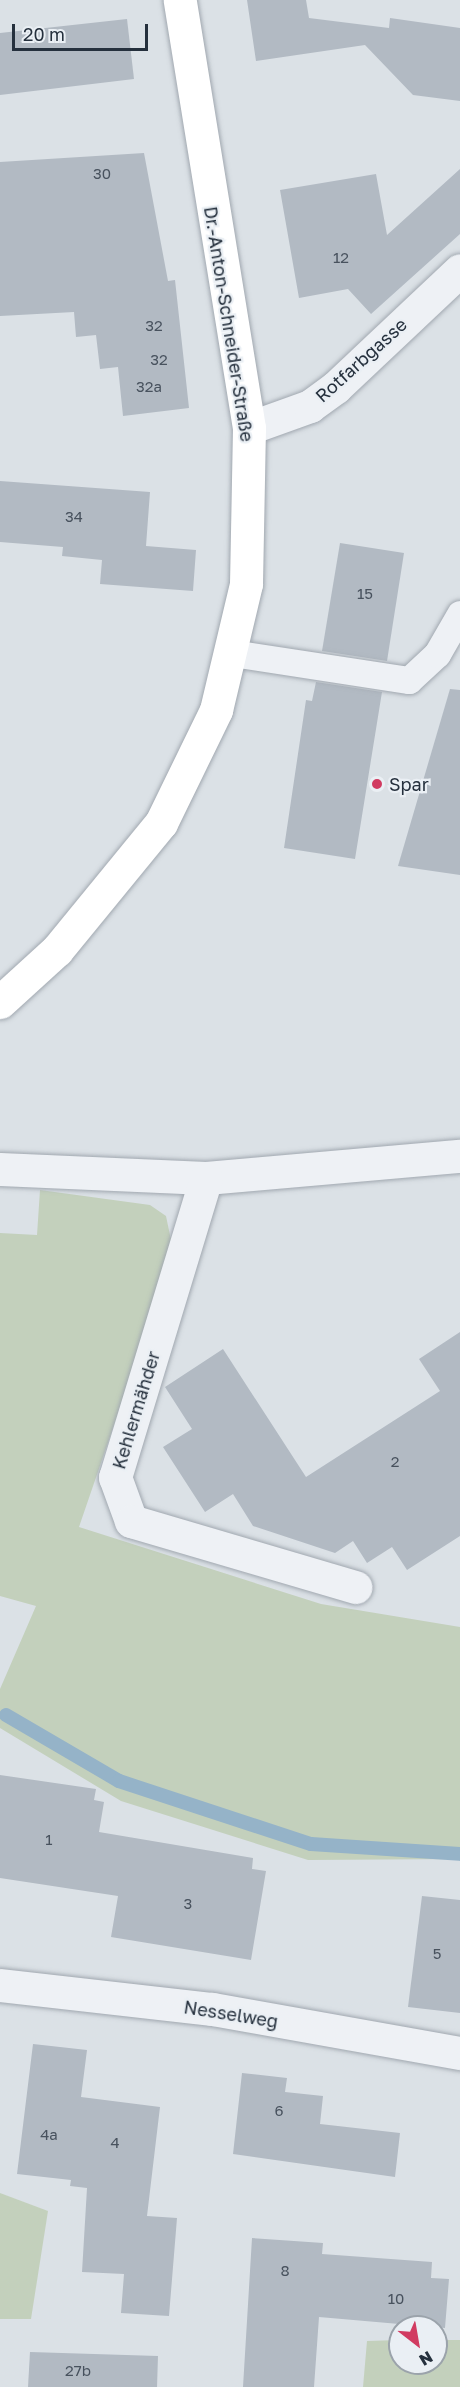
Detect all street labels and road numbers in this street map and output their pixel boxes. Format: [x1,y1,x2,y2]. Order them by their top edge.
street label: Dr.-Anton-Schneider-Straße [200,205,258,443]
street label: Rotfarbgasse [311,313,411,407]
street label: Kehlermähder [108,1348,164,1472]
street label: Nesselweg [182,1996,280,2032]

